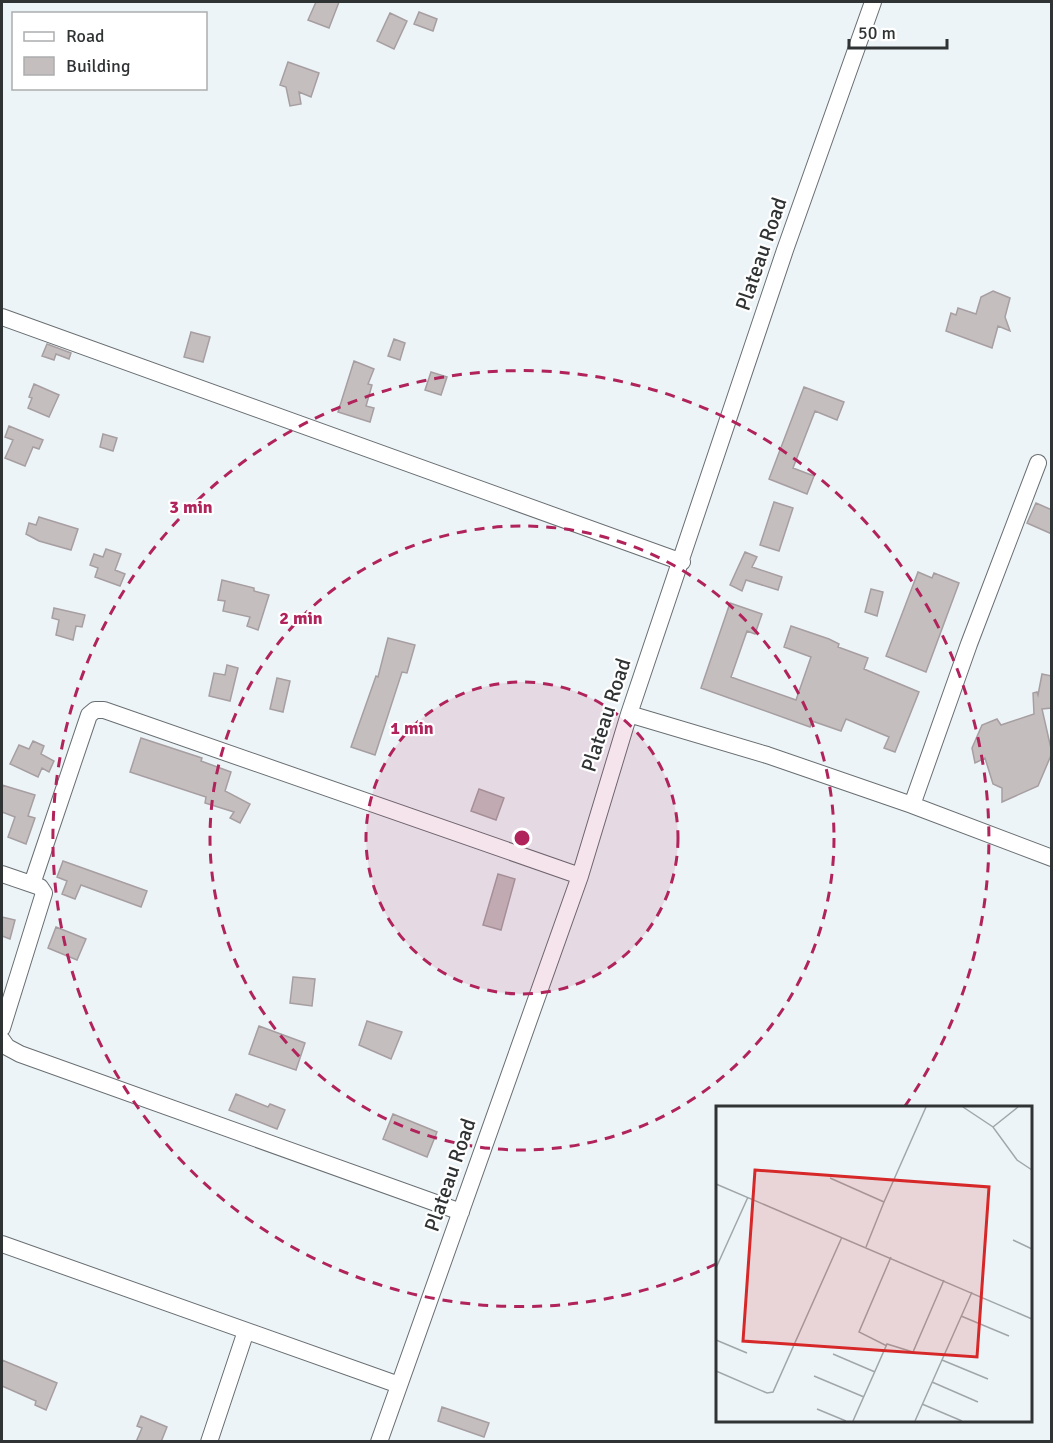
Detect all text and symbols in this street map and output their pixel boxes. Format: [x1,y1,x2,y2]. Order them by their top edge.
legend [12,12,207,90]
scale bar [849,12,946,50]
text: 50 m [858,22,896,44]
text: Road [66,25,105,47]
text: Building [66,55,130,77]
street label: Plateau Road [730,194,792,314]
text: 3 min [169,496,213,518]
text: 2 min [279,607,323,629]
street label: Plateau Road [575,655,637,775]
text: 1 min [390,717,434,739]
centre of rings [512,828,532,848]
inset map [716,1106,1032,1422]
street label: Plateau Road [419,1115,481,1235]

